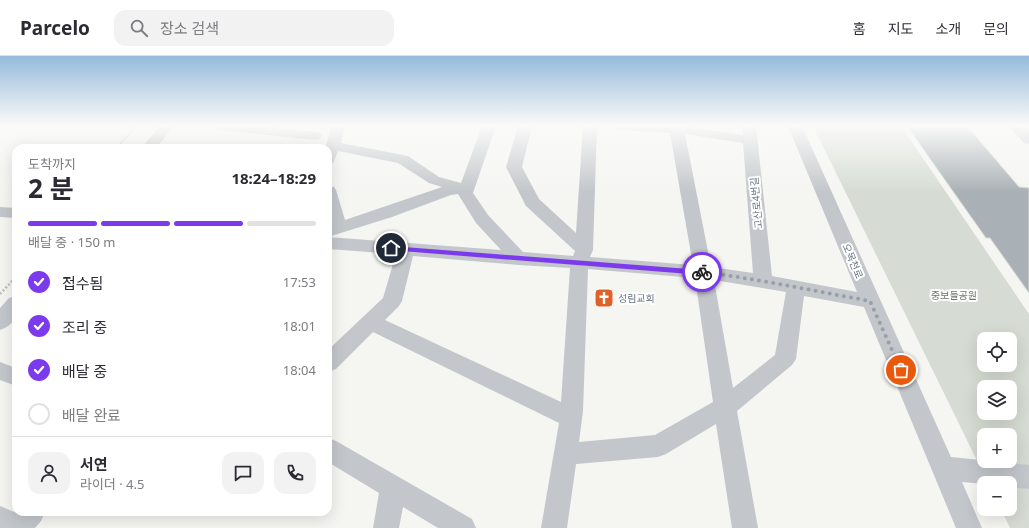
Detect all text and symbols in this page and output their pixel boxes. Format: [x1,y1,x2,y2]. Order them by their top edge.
search box [114,10,394,46]
text: Parcelo [20,15,90,41]
icon: search [128,17,150,39]
text: 장소 검색 [160,18,219,38]
text: 홈 [853,19,866,38]
text: 지도 [888,19,913,38]
text: 소개 [935,19,961,38]
text: 문의 [983,19,1009,38]
text: 도착까지 [28,155,76,173]
text: 18:24–18:29 [231,168,316,188]
text: 2 분 [28,170,74,206]
street label: 고산로4번길 [747,177,765,229]
pin [374,231,408,265]
text: 배달 중 · 150 m [28,233,115,251]
icon: home [380,237,402,259]
street label: 오목천로 [839,241,867,281]
courier [682,252,722,292]
icon: bike [691,261,713,283]
icon: check [28,271,50,293]
text: 접수됨 [62,273,103,293]
text: 17:53 [283,273,316,291]
church icon: 성림교회 [593,287,615,309]
park label: 중보들공원 [931,288,977,302]
place label: 성림교회 [618,291,655,305]
icon: check [28,315,50,337]
text: 조리 중 [62,317,107,337]
text: 18:01 [283,317,316,335]
map controls [977,332,1017,516]
button: locate [977,332,1017,372]
pin [884,353,918,387]
icon: check [28,359,50,381]
icon: bag [890,359,912,381]
text: 배달 중 [62,361,107,381]
text: 18:04 [283,361,316,379]
button: layers [977,380,1017,420]
text: 배달 완료 [62,405,121,425]
button: + [977,428,1017,468]
button: person [28,452,70,494]
button: chat [222,452,264,494]
button: phone [274,452,316,494]
text: 서연 [80,454,108,474]
text: 라이더 · 4.5 [80,475,144,493]
button: − [977,476,1017,516]

